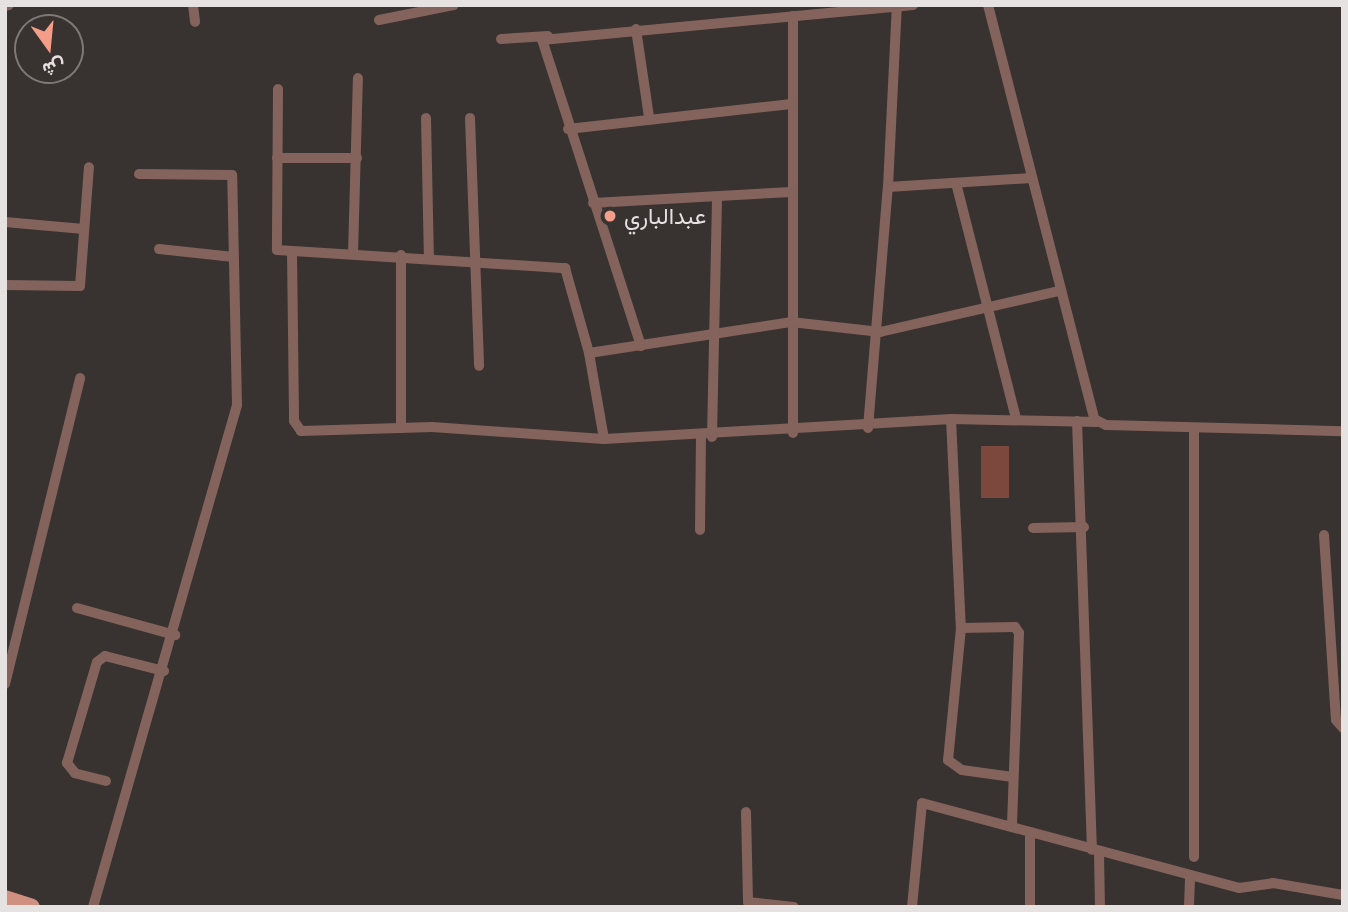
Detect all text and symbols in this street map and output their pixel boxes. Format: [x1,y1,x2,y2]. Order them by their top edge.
north arrow [14,14,84,84]
text: ش [40,54,68,82]
place label: عبدالباري [624,202,706,230]
marker: عبدالباري [602,208,618,224]

